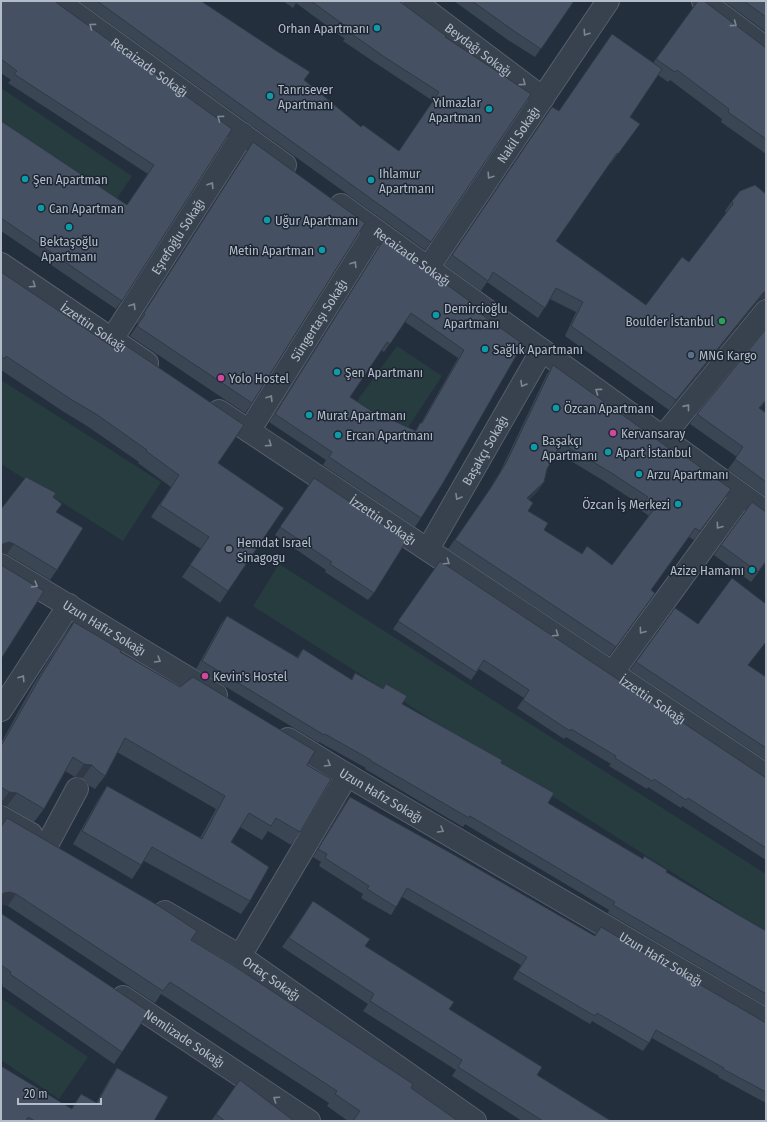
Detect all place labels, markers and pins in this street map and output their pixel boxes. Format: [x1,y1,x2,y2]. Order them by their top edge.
place label: Orhan Apartmanı [278,21,369,36]
marker: Orhan Apartmanı [372,23,382,33]
place label: Tanrısever Apartmanı [278,82,333,112]
marker: Tanrısever Apartmanı [265,91,275,101]
place label: Yılmazlar Apartman [429,95,481,125]
marker: Yılmazlar Apartman [484,104,494,114]
place label: Ihlamur Apartmanı [379,166,434,196]
place label: Şen Apartman [33,172,108,187]
marker: Şen Apartman [20,174,30,184]
marker: Ihlamur Apartmanı [366,175,376,185]
place label: Can Apartman [49,201,124,216]
marker: Can Apartman [36,203,46,213]
place label: Uğur Apartmanı [275,213,358,228]
marker: Uğur Apartmanı [262,215,272,225]
marker: Bektaşoğlu Apartmanı [64,222,74,232]
place label: Bektaşoğlu Apartmanı [40,234,98,264]
place label: Metin Apartman [229,243,314,258]
marker: Metin Apartman [317,245,327,255]
place label: Demircioğlu Apartmanı [444,301,507,331]
marker: Demircioğlu Apartmanı [431,310,441,320]
place label: Boulder İstanbul [625,314,715,329]
marker: Boulder İstanbul [717,316,727,326]
place label: Sağlık Apartmanı [493,342,583,357]
marker: Sağlık Apartmanı [480,344,490,354]
place label: MNG Kargo [699,348,757,363]
marker: MNG Kargo [686,350,696,360]
place label: Şen Apartmanı [345,365,423,380]
marker: Şen Apartmanı [332,367,342,377]
place label: Yolo Hostel [229,371,290,386]
marker: Yolo Hostel [216,373,226,383]
place label: Özcan Apartmanı [564,400,654,416]
marker: Özcan Apartmanı [551,403,561,413]
place label: Murat Apartmanı [317,408,406,423]
marker: Murat Apartmanı [304,410,314,420]
place label: Kervansaray [621,426,686,441]
place label: Ercan Apartmanı [346,428,433,443]
marker: Kervansaray [608,428,618,438]
marker: Ercan Apartmanı [333,430,343,440]
place label: Başakçı Apartmanı [542,433,597,463]
marker: Başakçı Apartmanı [529,442,539,452]
place label: Apart İstanbul [616,445,692,460]
marker: Apart İstanbul [603,447,613,457]
place label: Arzu Apartmanı [647,467,728,482]
marker: Arzu Apartmanı [634,469,644,479]
place label: Özcan İş Merkezi [582,496,670,512]
marker: Özcan İş Merkezi [673,499,683,509]
place label: Hemdat Israel Sinagogu [237,535,312,565]
marker: Hemdat Israel Sinagogu [224,544,234,554]
place label: Azize Hamamı [670,563,744,578]
marker: Azize Hamamı [747,565,757,575]
place label: Kevin's Hostel [213,669,288,684]
marker: Kevin's Hostel [200,671,210,681]

